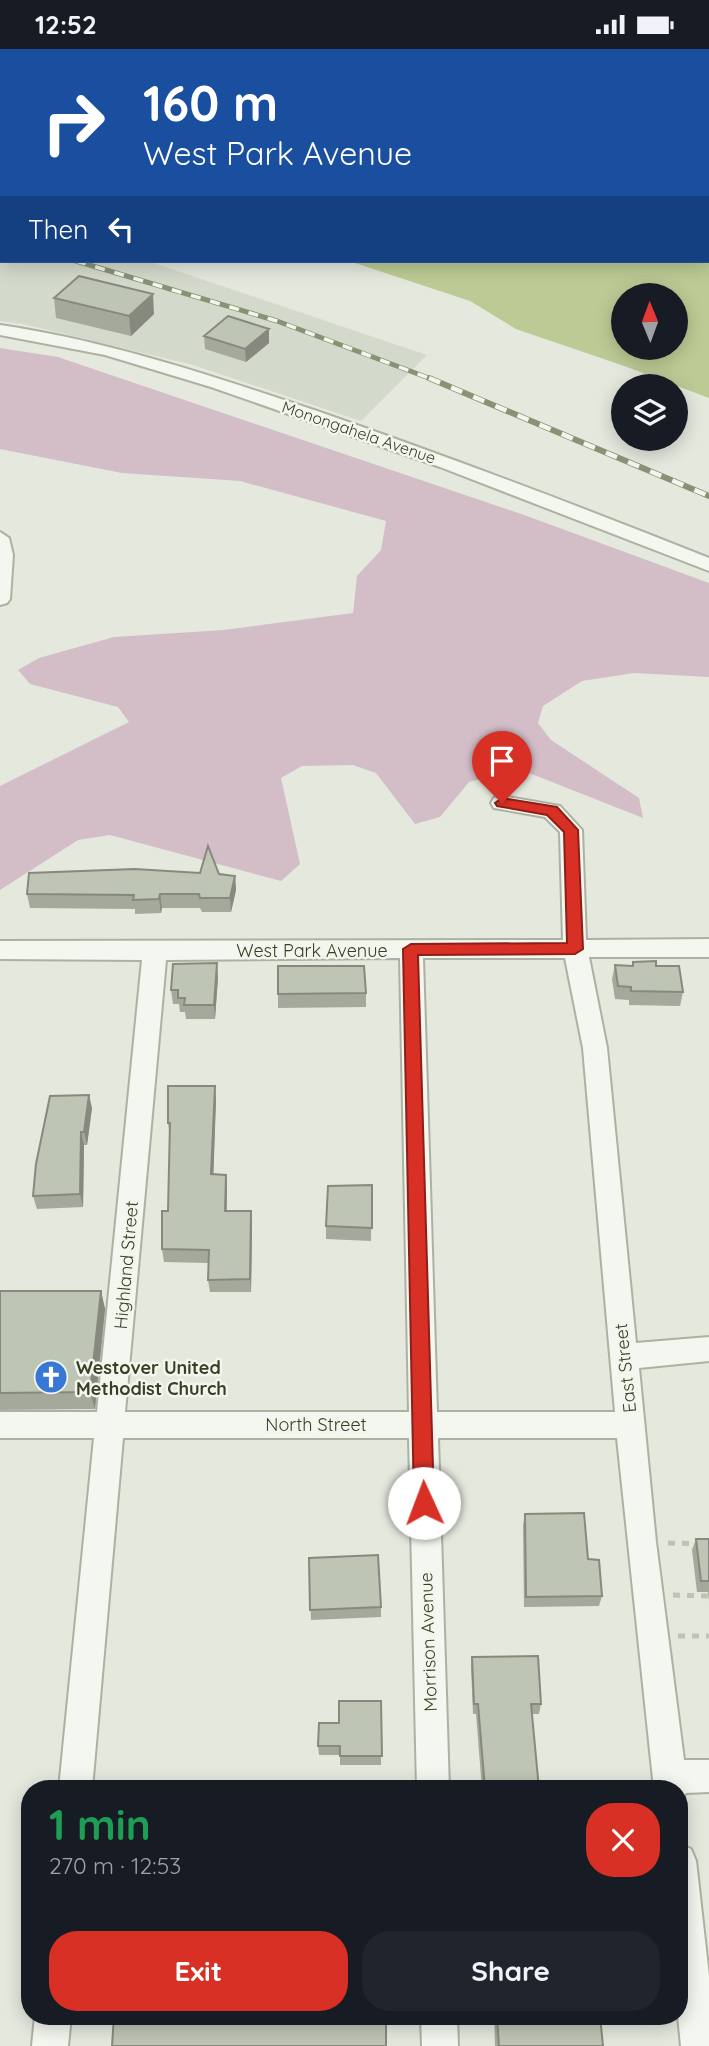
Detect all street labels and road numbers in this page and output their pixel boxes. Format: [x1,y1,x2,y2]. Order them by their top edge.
street label: Monongahela Avenue [280,396,438,468]
street label: West Park Avenue [236,939,388,962]
street label: Highland Street [109,1200,143,1330]
street label: East Street [609,1322,641,1414]
street label: North Street [265,1413,367,1436]
street label: Morrison Avenue [414,1572,442,1712]

